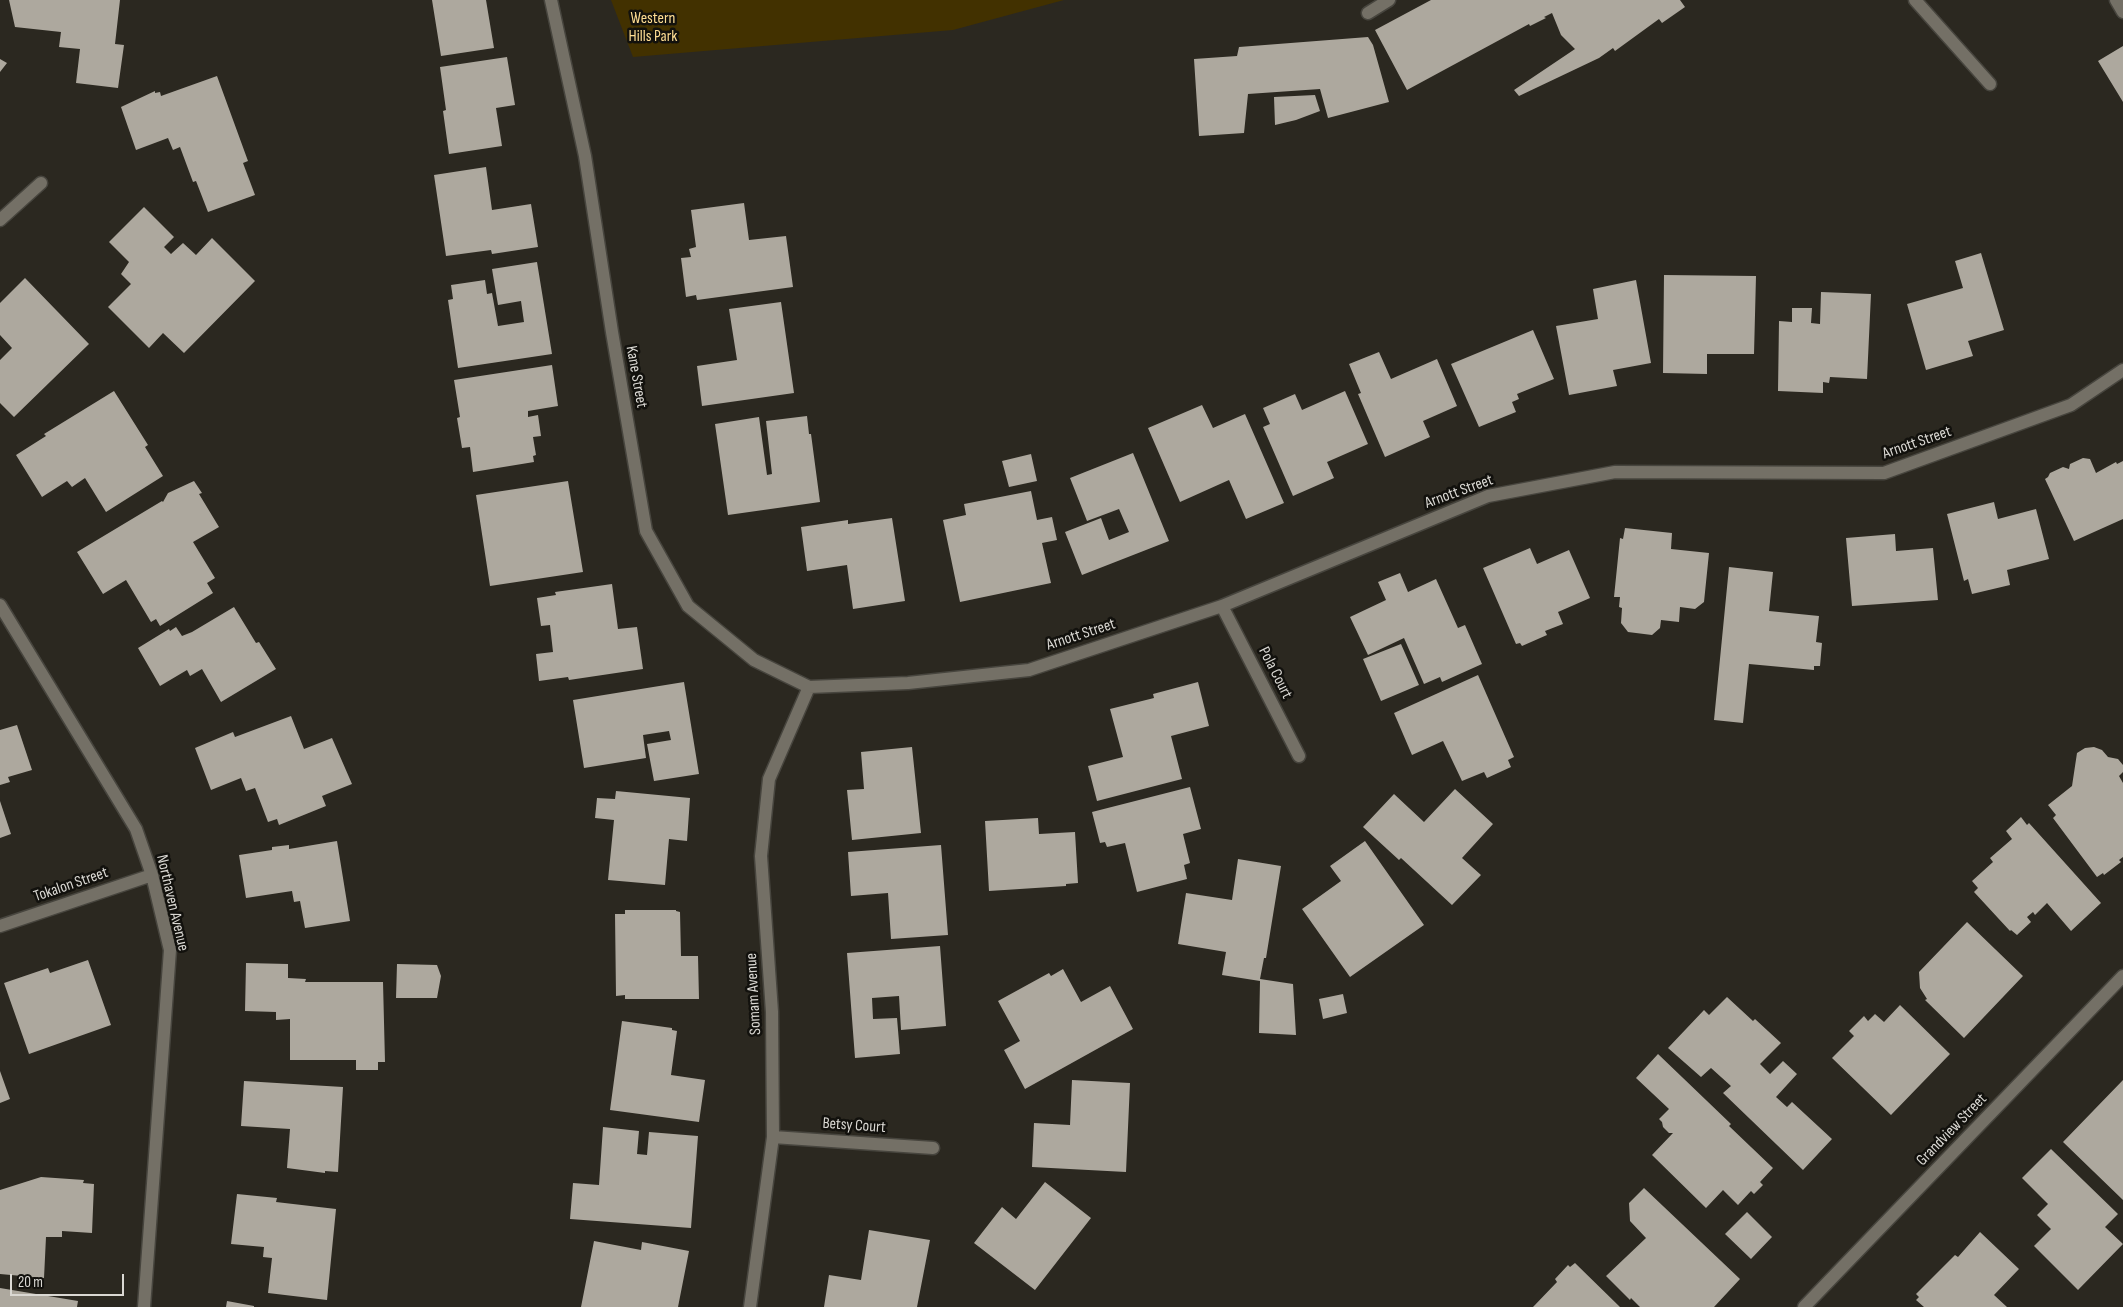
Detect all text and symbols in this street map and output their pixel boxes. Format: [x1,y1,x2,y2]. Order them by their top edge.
park label: Western Hills Park [629,9,677,47]
street label: Kane Street [621,344,651,410]
street label: Arnott Street [1880,422,1954,464]
street label: Arnott Street [1422,471,1496,513]
street label: Arnott Street [1044,615,1118,655]
street label: Pola Court [1254,644,1296,702]
street label: Northaven Avenue [152,853,192,953]
street label: Tokalon Street [31,863,111,907]
street label: Somam Avenue [742,953,766,1035]
street label: Grandview Street [1913,1090,1991,1170]
street label: Betsy Court [822,1114,886,1138]
scale bar [12,1264,126,1296]
text: 20 m [18,1273,43,1292]

